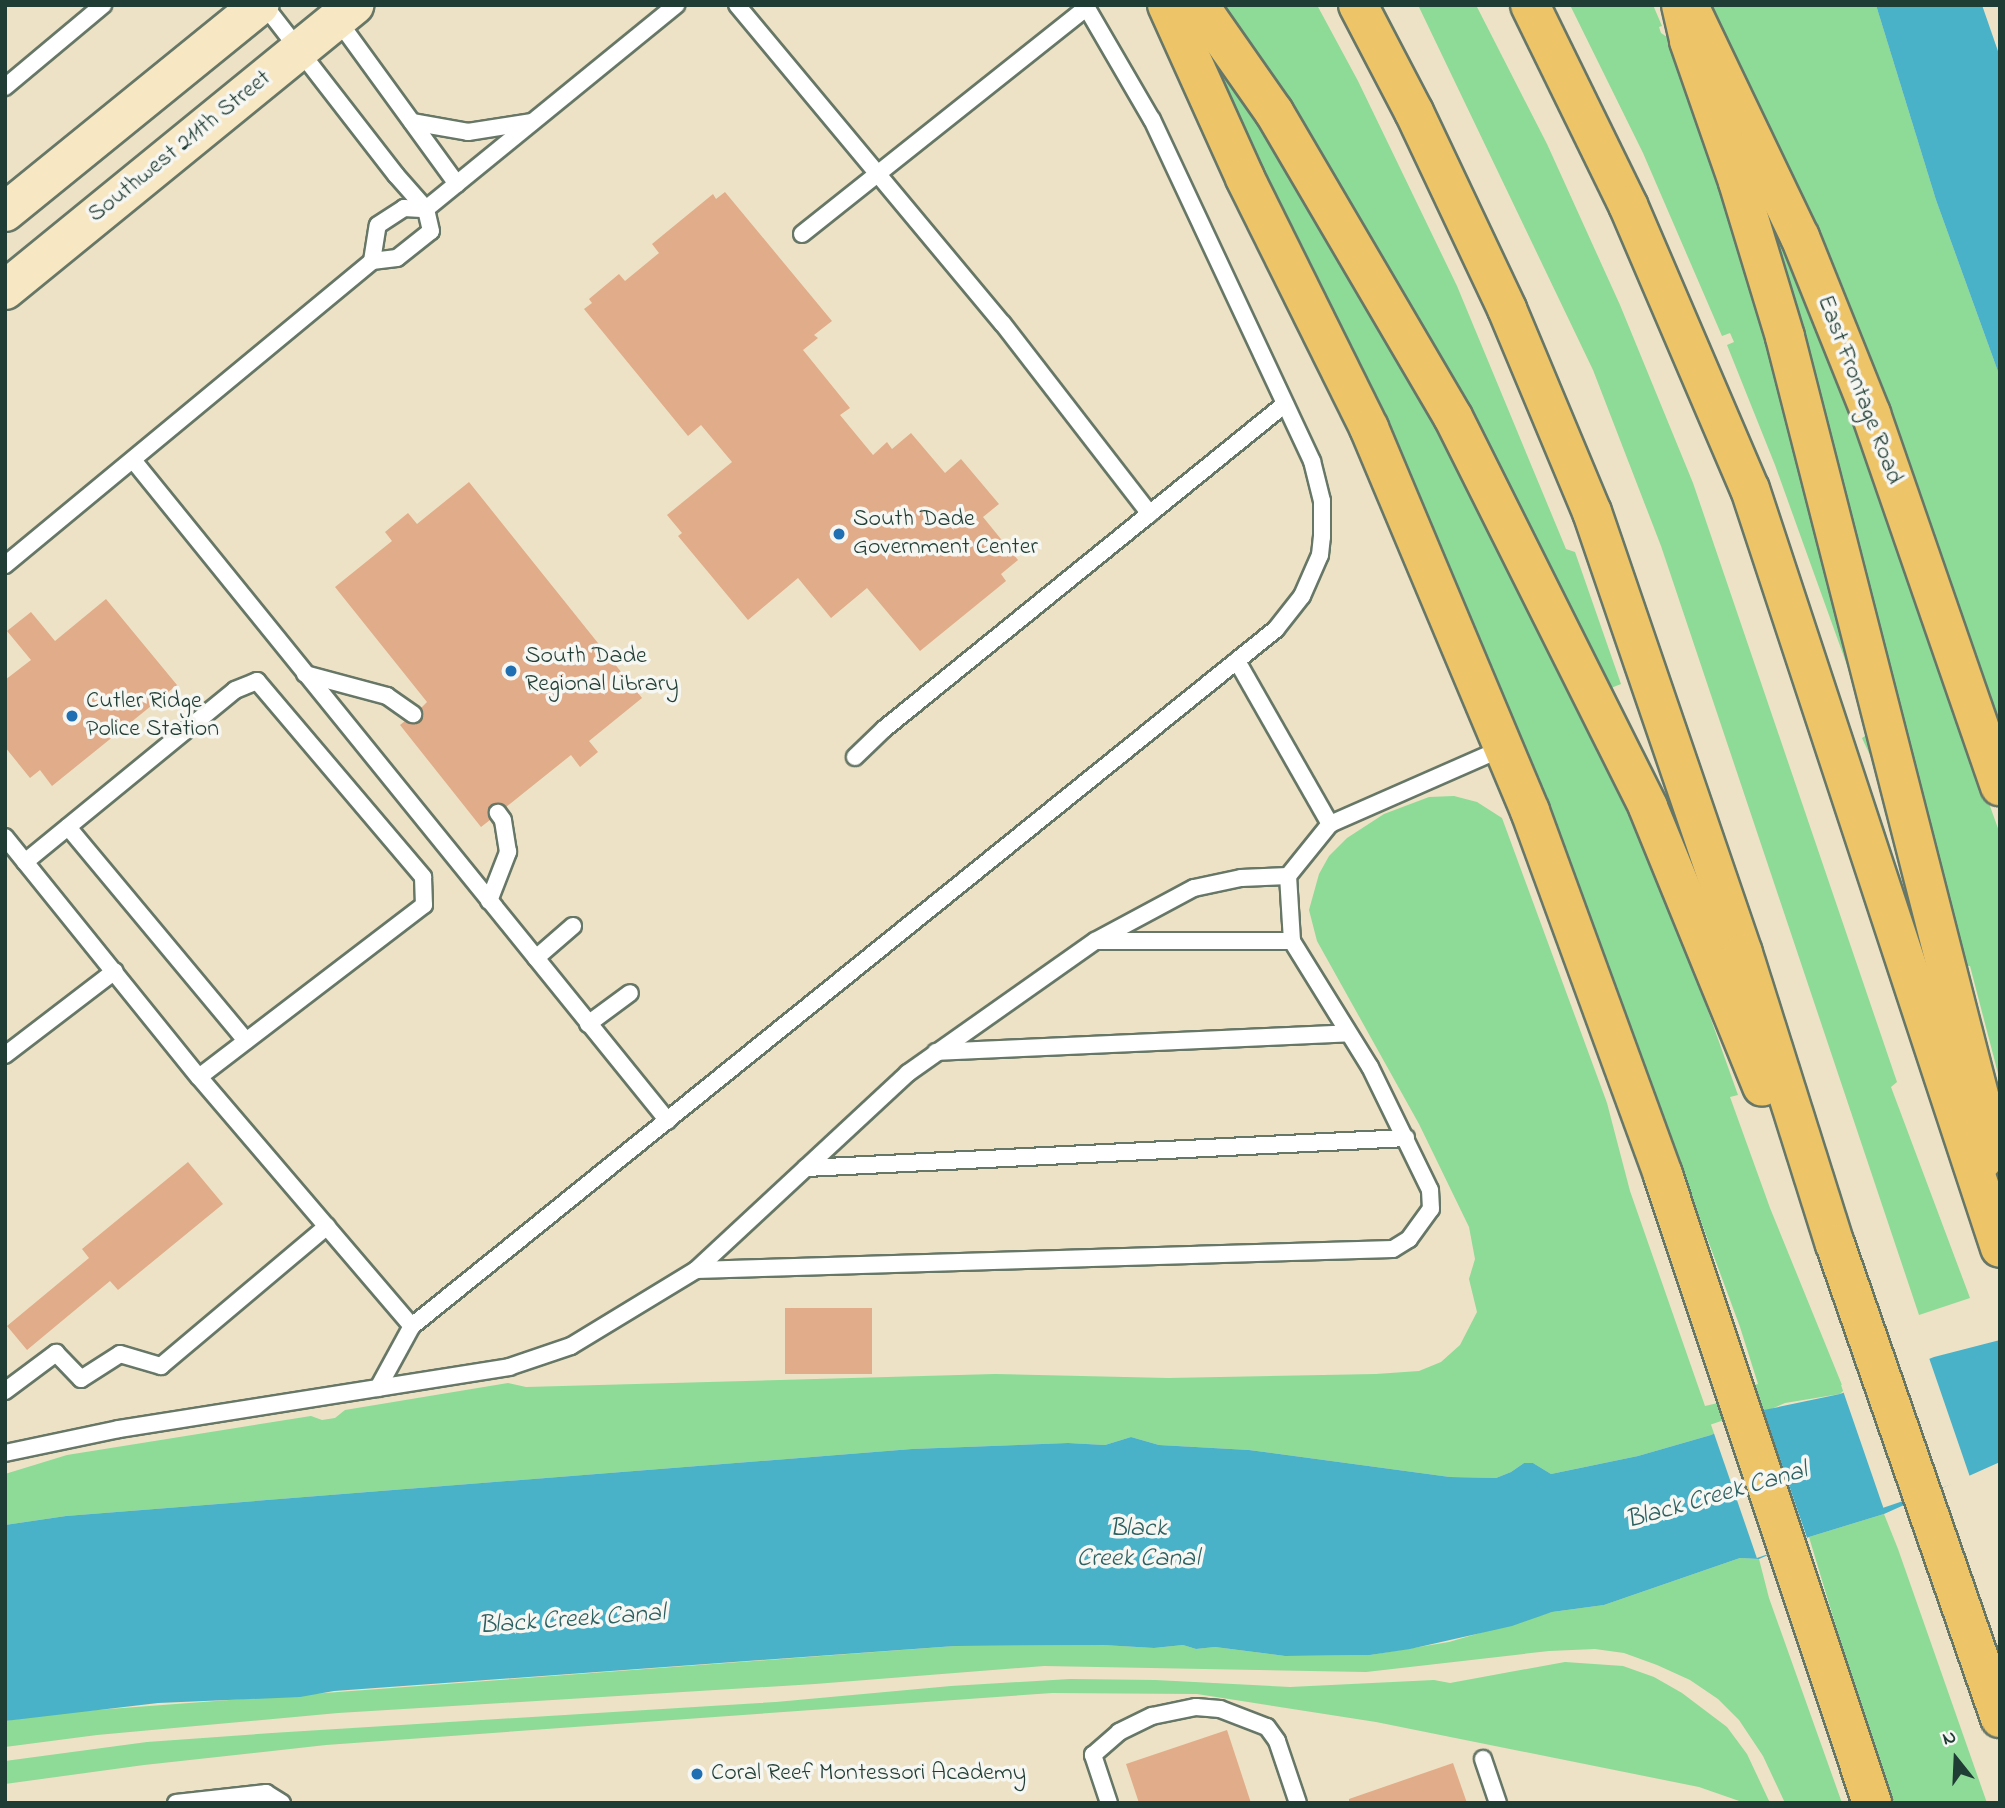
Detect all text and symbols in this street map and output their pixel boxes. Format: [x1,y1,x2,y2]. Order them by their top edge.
street label: Southwest 211th Street [83,64,277,230]
street label: East Frontage Road [1810,292,1908,488]
place label: South Dade Government Center [853,506,1038,562]
marker: South Dade Government Center [831,526,847,542]
place label: South Dade Regional Library [525,643,679,699]
marker: South Dade Regional Library [503,663,519,679]
place label: Cutler Ridge Police Station [86,688,219,744]
marker: Cutler Ridge Police Station [64,708,80,724]
water label: Black Creek Canal [1623,1456,1811,1538]
water label: Black Creek Canal [1076,1514,1200,1576]
water label: Black Creek Canal [478,1599,666,1643]
north arrow [1921,1724,1991,1794]
text: N [1939,1724,1960,1753]
place label: Coral Reef Montessori Academy [711,1760,1026,1788]
marker: Coral Reef Montessori Academy [689,1766,705,1782]

